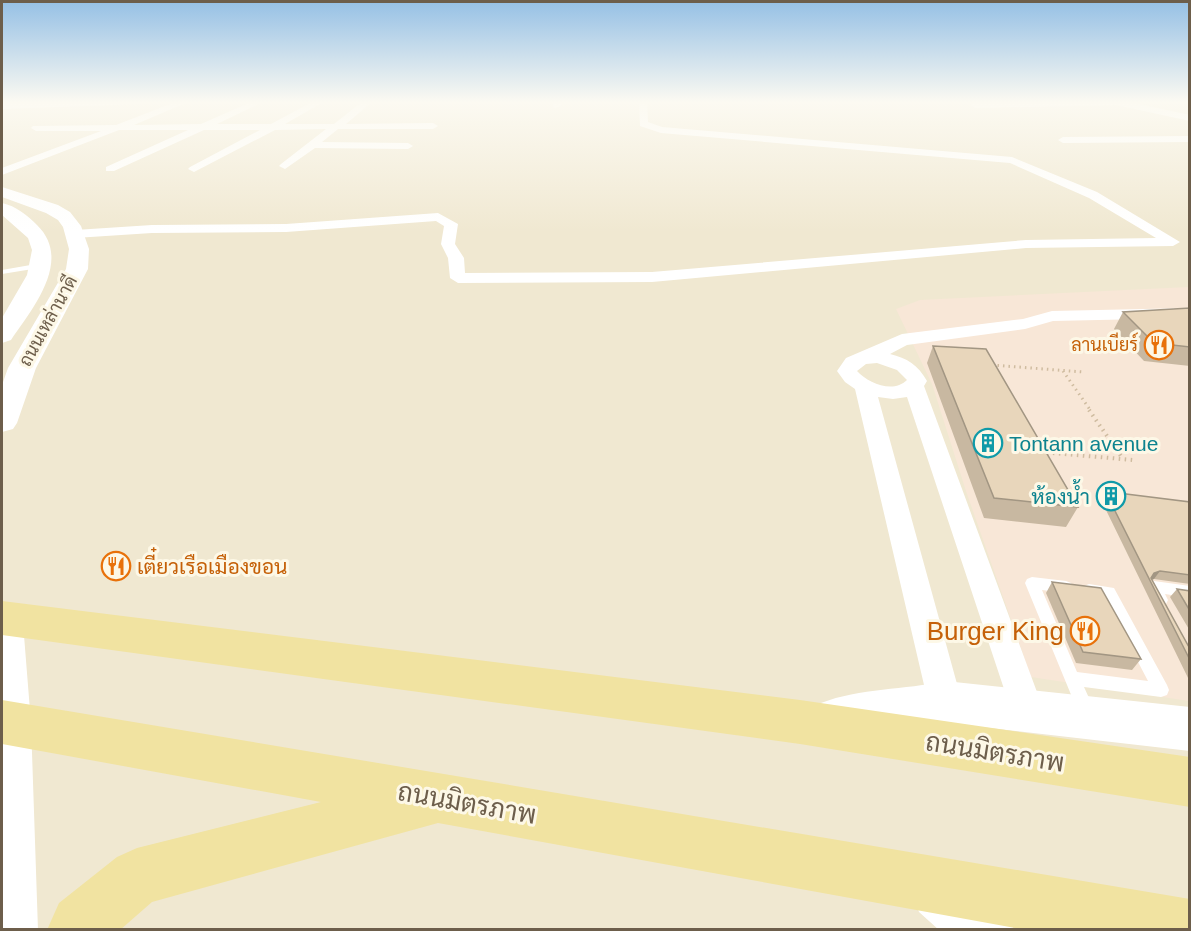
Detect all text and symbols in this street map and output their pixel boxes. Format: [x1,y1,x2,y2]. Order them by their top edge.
street label: ถนนเหล่านาดี [12,271,81,370]
restaurant icon: ลานเบียร์ [1143,329,1175,361]
place label: ลานเบียร์ [1071,332,1138,355]
building icon: Tontann avenue [972,427,1004,459]
place label: Tontann avenue [1009,432,1158,455]
place label: ห้องน้ำ [1031,479,1090,508]
building icon: ห้องน้ำ [1095,480,1127,512]
place label: เตี๋ยวเรือเมืองขอน [137,547,287,578]
restaurant icon: เตี๋ยวเรือเมืองขอน [100,550,132,582]
restaurant icon: Burger King [1069,615,1101,647]
place label: Burger King [927,616,1064,646]
street label: ถนนมิตรภาพ [924,726,1066,778]
street label: ถนนมิตรภาพ [396,776,538,830]

